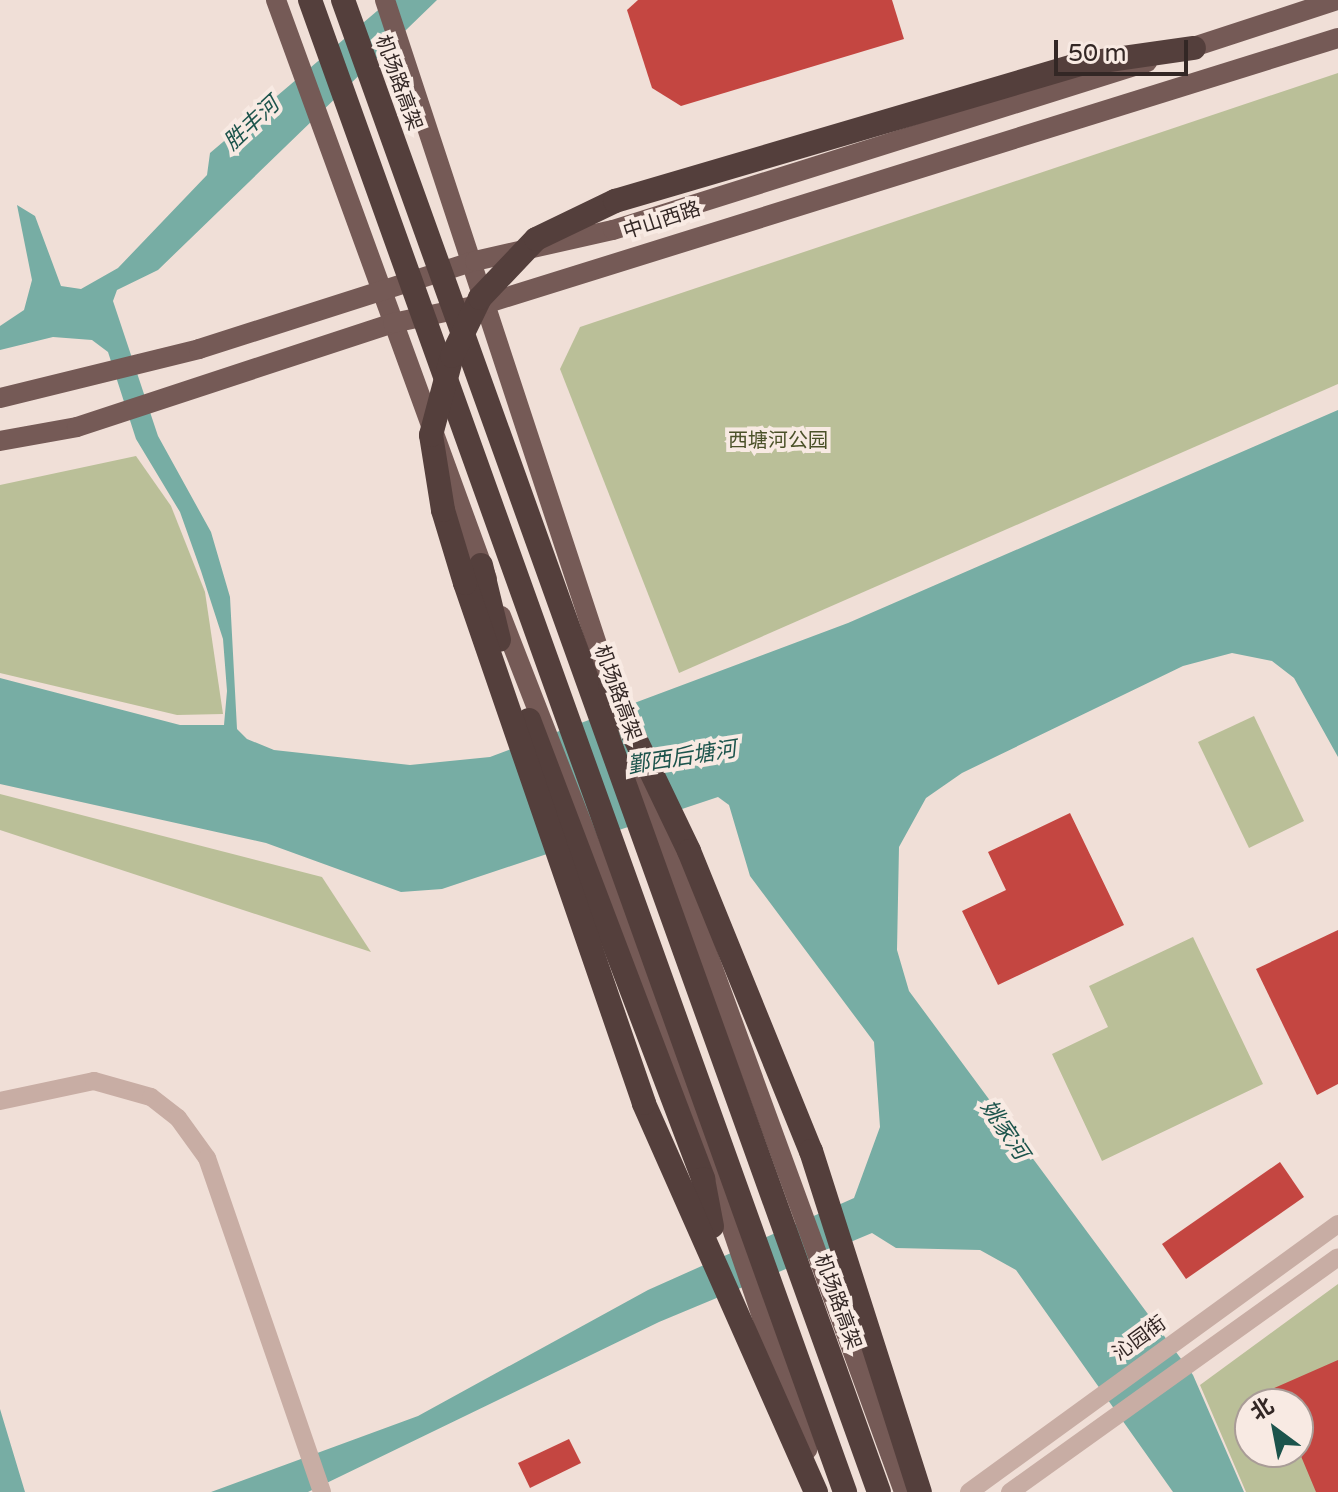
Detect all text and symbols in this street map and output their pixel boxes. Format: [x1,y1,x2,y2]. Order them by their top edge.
scale bar [1058,24,1192,74]
street label: 机场路高架 [370,32,426,134]
text: 50 m [1068,39,1126,68]
water label: 胜丰河 [219,92,285,156]
street label: 中山西路 [620,197,704,245]
park label: 西塘河公园 [728,429,828,453]
street label: 机场路高架 [589,642,645,744]
water label: 鄞西后塘河 [626,736,738,780]
water label: 姚家河 [975,1095,1033,1165]
street label: 机场路高架 [809,1251,865,1353]
street label: 沁园街 [1109,1312,1171,1366]
north arrow [1234,1388,1314,1468]
text: 北 [1246,1392,1279,1426]

